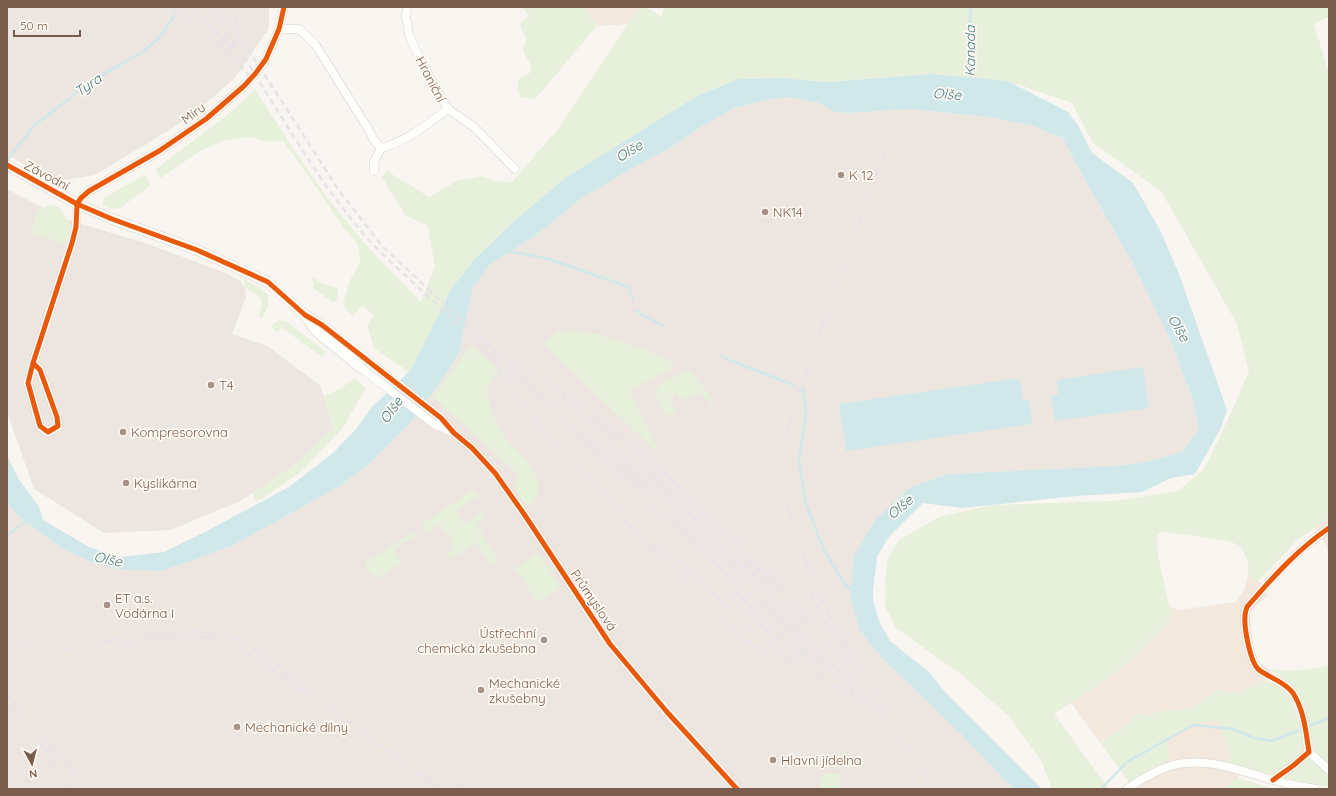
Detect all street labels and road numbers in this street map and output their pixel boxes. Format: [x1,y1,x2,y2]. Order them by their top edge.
street label: Hraniční [412,53,450,105]
street label: Míru [178,99,208,127]
street label: Závodní [22,156,73,194]
street label: Průmyslová [568,566,620,634]

